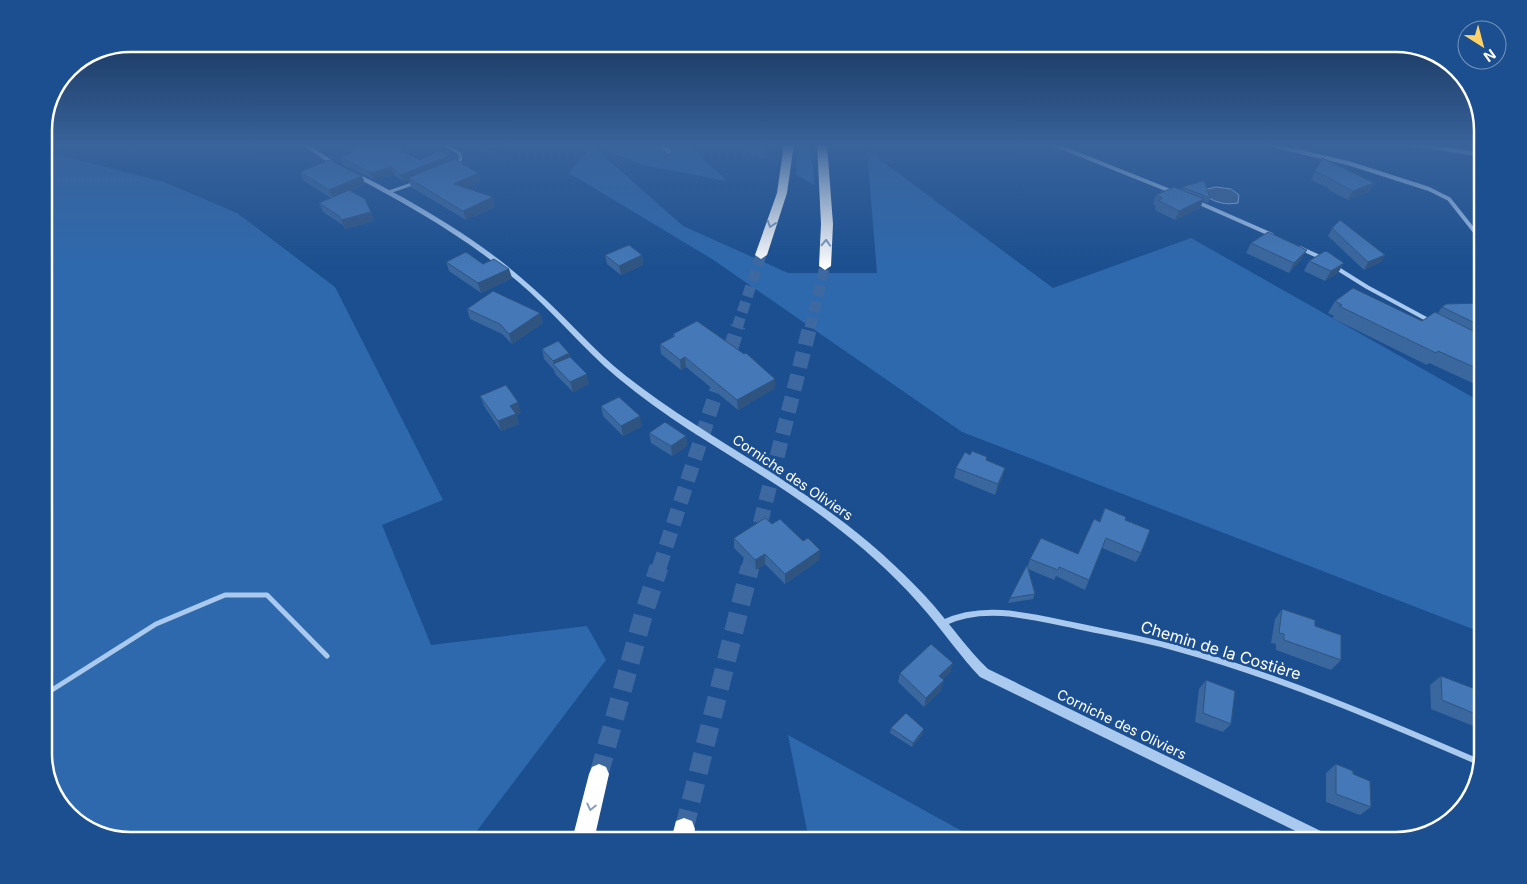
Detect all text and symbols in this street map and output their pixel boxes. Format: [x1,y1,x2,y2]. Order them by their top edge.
north arrow [1457,20,1507,70]
text: N [1481,46,1499,66]
one-way arrow [767,219,777,227]
one-way arrow [820,238,831,246]
street label: Corniche des Oliviers [729,430,857,524]
street label: Chemin de la Costière [1138,616,1304,684]
street label: Corniche des Oliviers [1055,685,1189,763]
one-way arrow [586,802,597,811]

